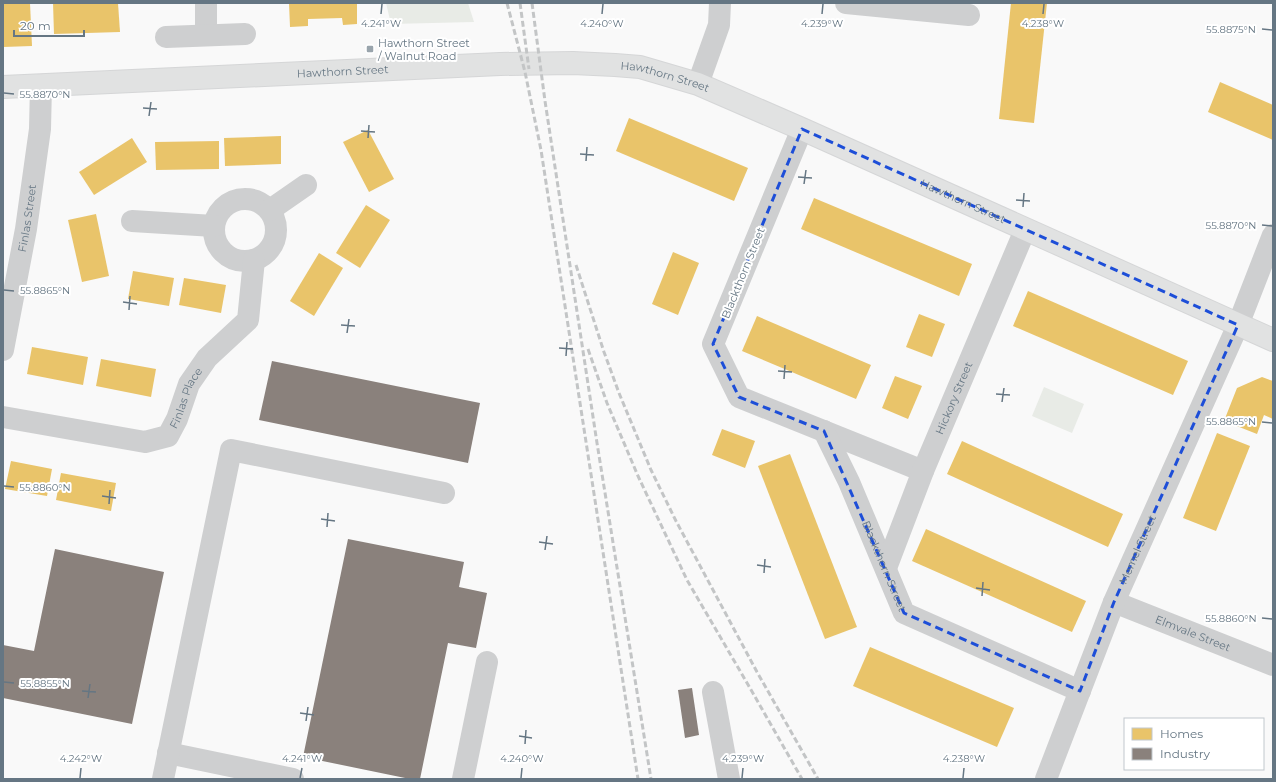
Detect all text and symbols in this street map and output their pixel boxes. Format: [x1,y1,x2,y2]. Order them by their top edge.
scale bar [14,12,84,38]
text: 4.241°W [361,17,401,30]
text: 4.240°W [580,17,624,30]
text: 4.239°W [801,17,843,30]
text: 4.238°W [1022,17,1064,30]
text: 20 m [20,18,51,33]
text: 55.8875°N [1206,23,1256,36]
place label: Hawthorn Street / Walnut Road [377,36,470,63]
marker: Hawthorn Street / Walnut Road [365,44,375,54]
street label: Hawthorn Street [620,58,712,95]
street label: Hawthorn Street [296,62,389,80]
text: 55.8870°N [20,88,70,101]
street label: Hawthorn Street [918,176,1008,227]
street label: Finlas Street [15,183,39,253]
text: 55.8870°N [1206,219,1256,232]
street label: Blackthorn Street [718,225,768,321]
text: 55.8865°N [20,284,70,297]
street label: Hickory Street [932,359,976,437]
street label: Finlas Place [166,365,205,431]
text: 55.8865°N [1206,415,1256,428]
text: 55.8860°N [19,481,71,494]
street label: Memel Street [1116,512,1159,587]
street label: Blackthorn Street [859,519,910,614]
street label: Elmvale Street [1153,612,1233,655]
text: 55.8860°N [1205,612,1257,625]
text: 55.8855°N [20,677,70,690]
legend [1124,718,1264,770]
text: Homes [1160,726,1203,741]
text: Industry [1160,746,1210,761]
text: 4.242°W [60,752,102,765]
text: 4.241°W [282,752,322,765]
text: 4.240°W [500,752,544,765]
text: 4.239°W [722,752,764,765]
text: 4.238°W [943,752,985,765]

